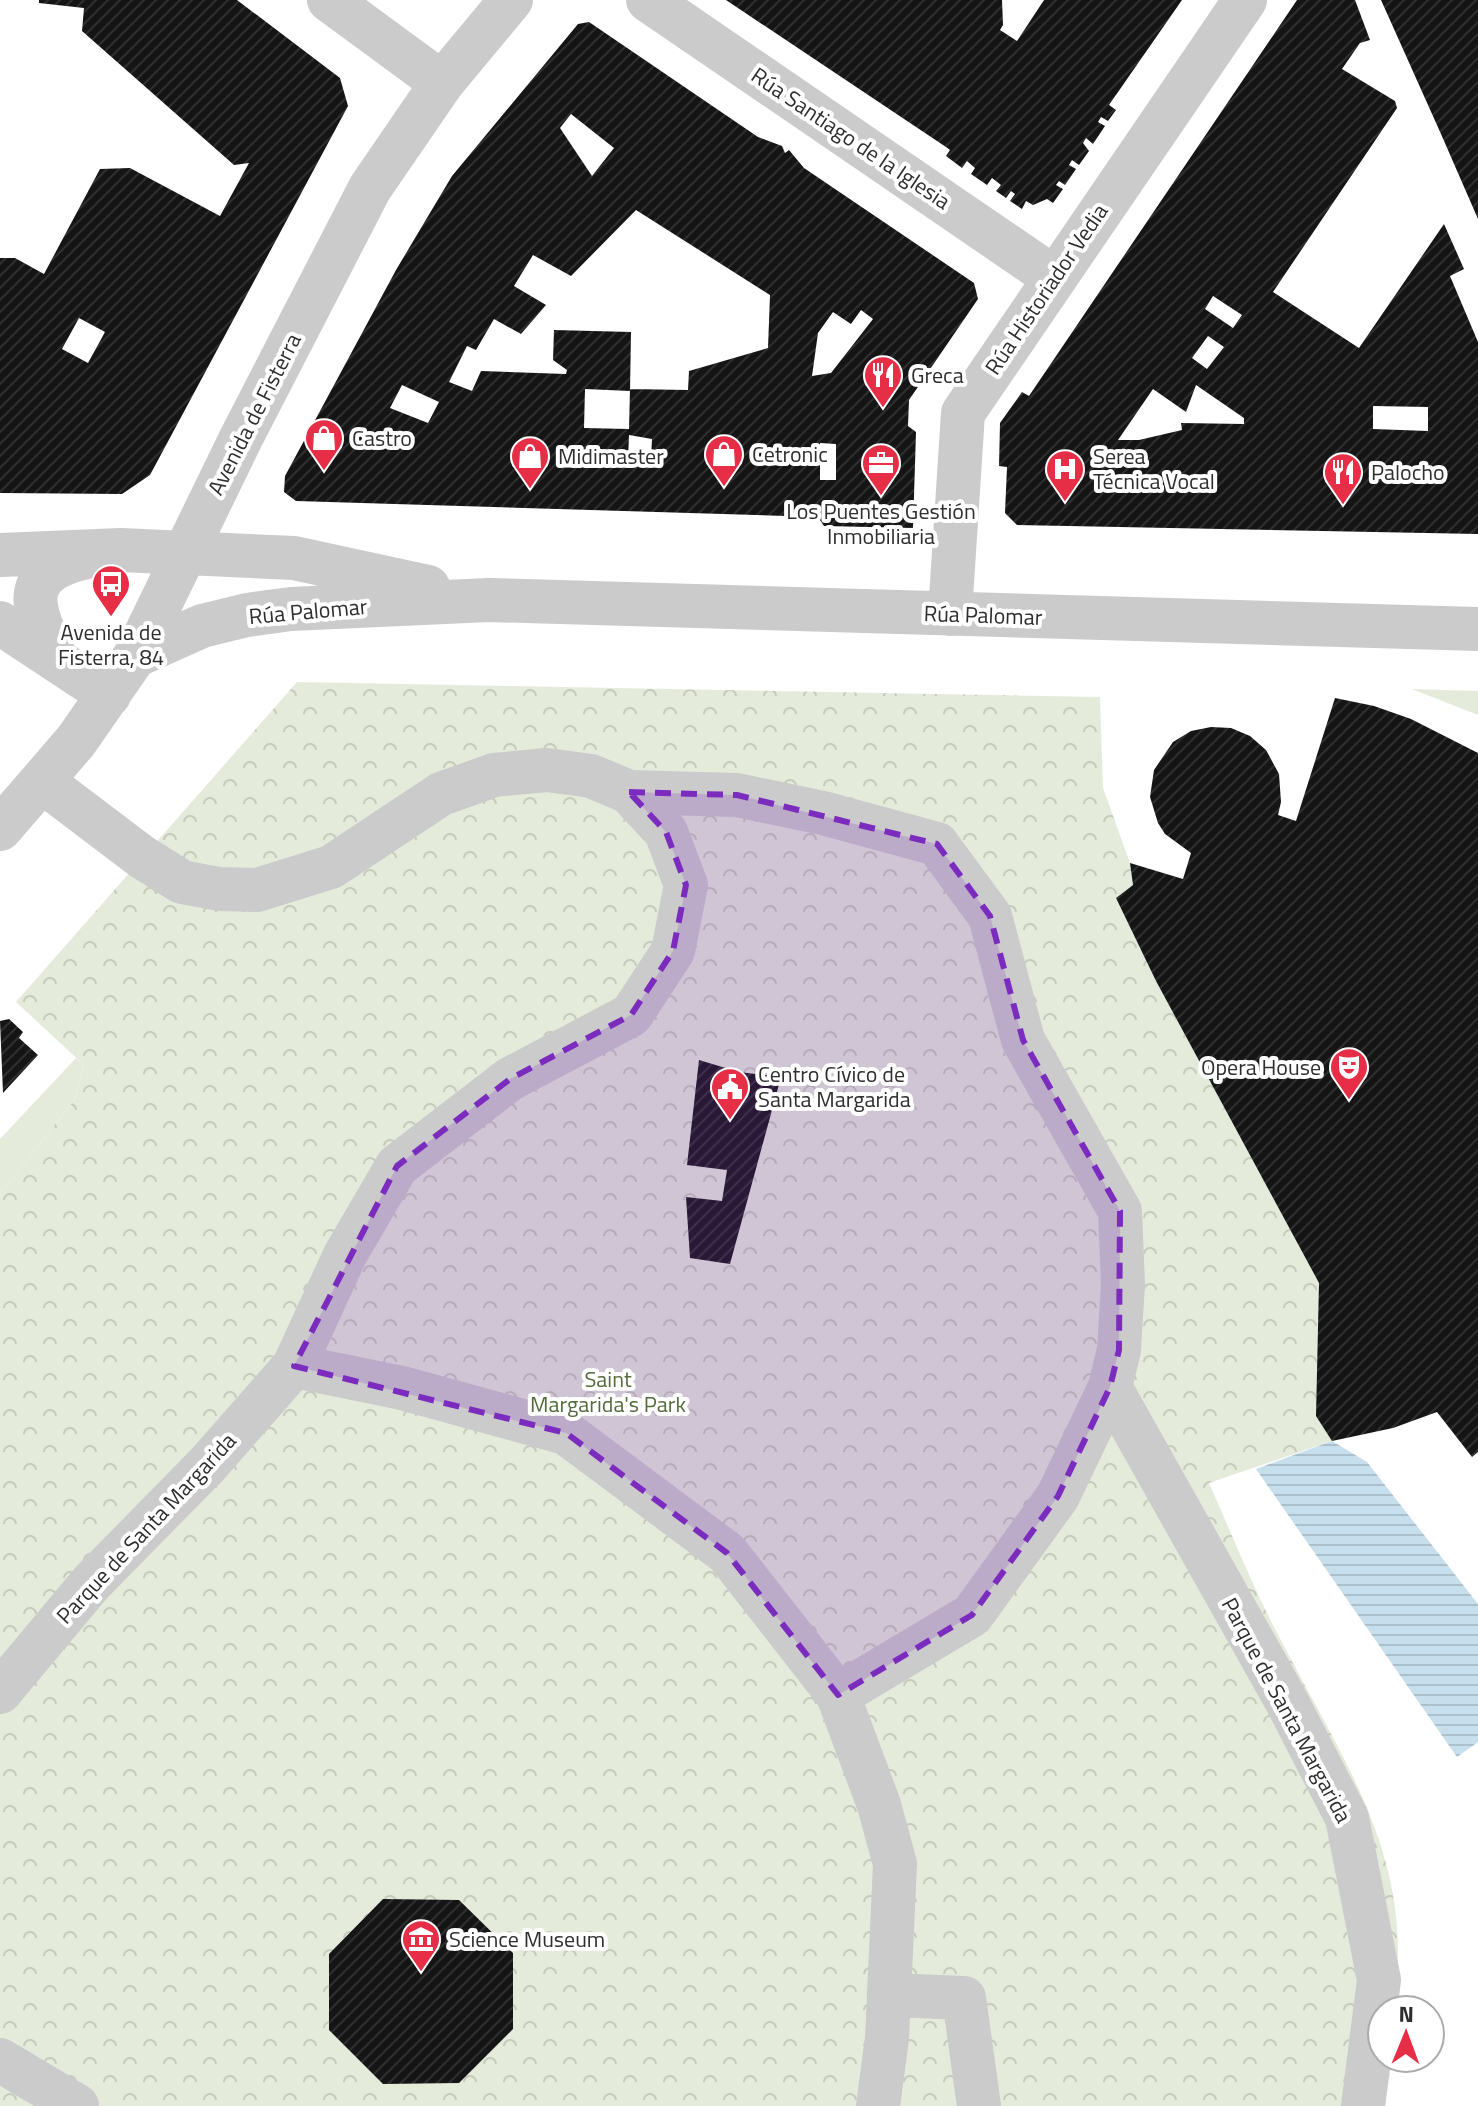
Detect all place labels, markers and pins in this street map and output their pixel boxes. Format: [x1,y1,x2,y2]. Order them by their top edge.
restaurant icon: Greca [862,354,904,409]
place label: Greca [911,358,964,392]
shop icon: Castro [303,417,345,472]
place label: Castro [352,421,412,455]
shop icon: Cetronic [703,433,745,488]
shop icon: Midimaster [509,435,551,490]
place label: Cetronic [752,437,828,471]
place label: Midimaster [558,439,664,473]
place label: Serea Técnica Vocal [1093,439,1215,498]
office icon: Los Puentes Gestión Inmobiliaria [860,442,902,497]
hospital icon: Serea Técnica Vocal [1044,448,1086,503]
restaurant icon: Palocho [1322,451,1364,506]
place label: Palocho [1371,455,1445,489]
place label: Los Puentes Gestión Inmobiliaria [786,494,976,553]
bus stop icon: Avenida de Fisterra, 84 [90,563,132,618]
place label: Avenida de Fisterra, 84 [58,615,164,674]
theatre icon: Opera House [1328,1046,1370,1101]
place label: Opera House [1201,1050,1321,1084]
place label: Centro Cívico de Santa Margarida [758,1057,911,1116]
public building icon: Centro Cívico de Santa Margarida [709,1066,751,1121]
museum icon: Science Museum [400,1918,442,1973]
place label: Science Museum [449,1922,605,1956]

